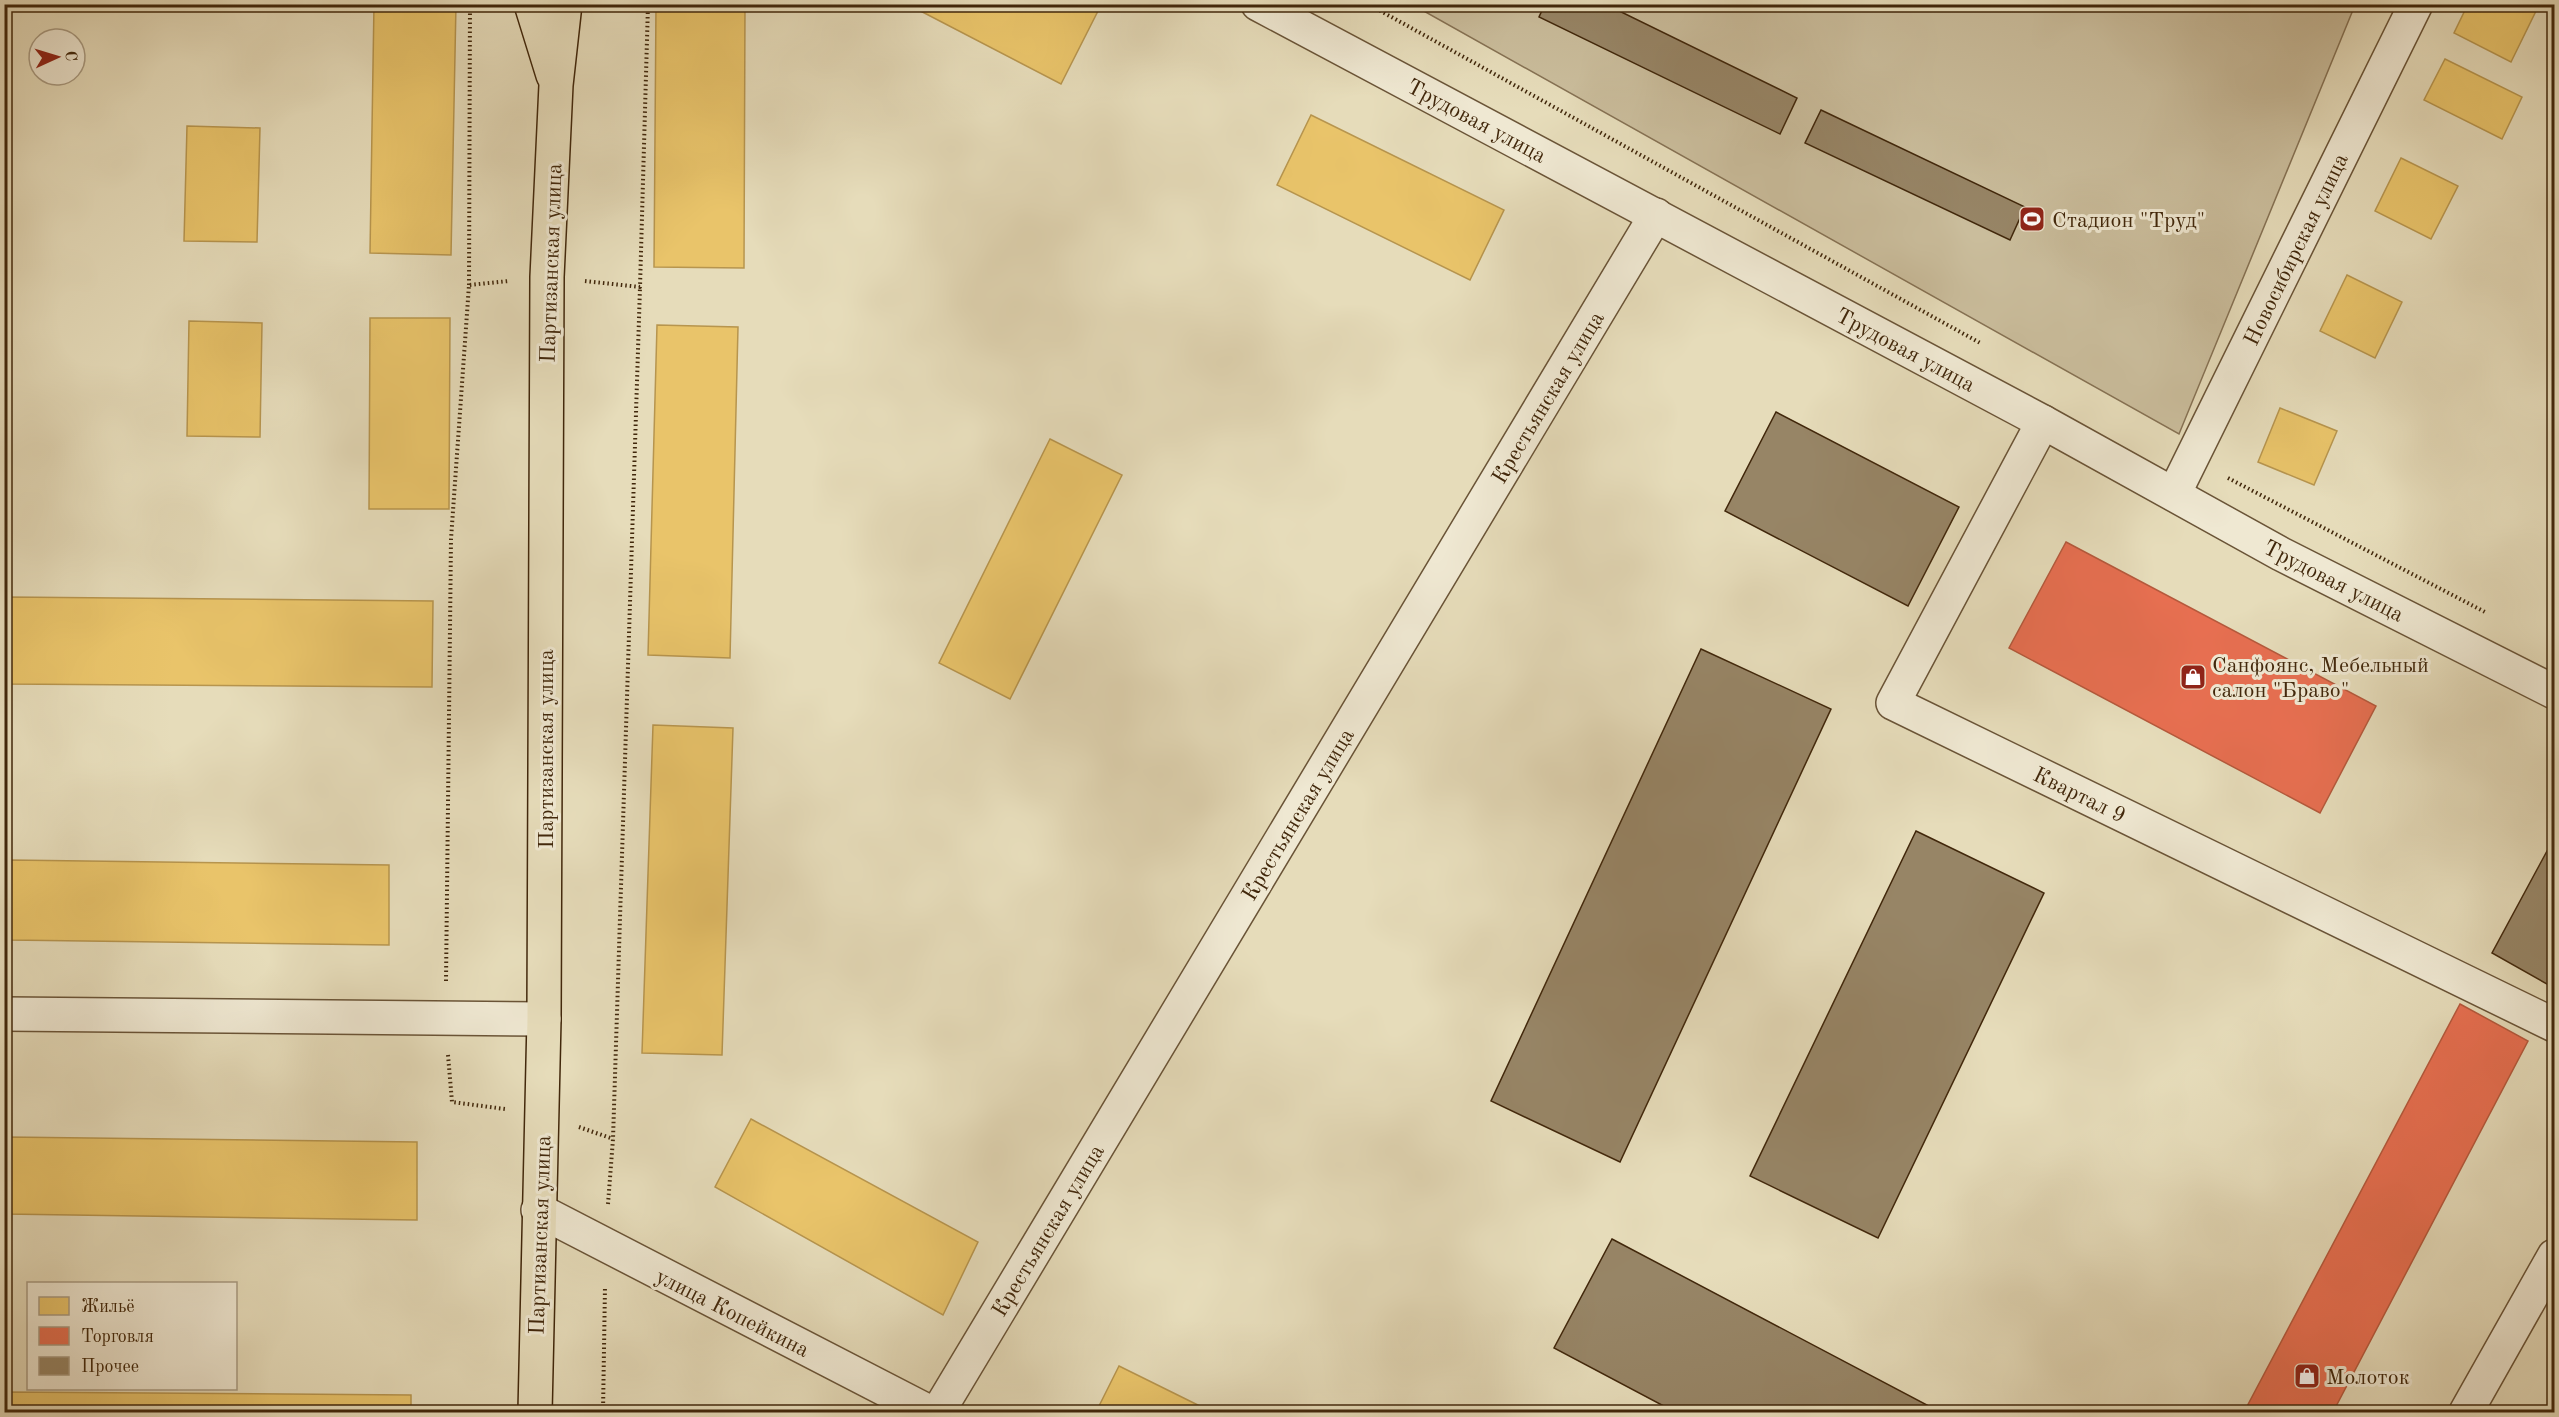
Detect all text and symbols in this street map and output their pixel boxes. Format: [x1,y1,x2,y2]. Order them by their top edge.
north arrow [27,27,87,87]
text: С [62,50,78,62]
street label: Трудовая улица [1403,76,1549,168]
street label: Новосибирская улица [2241,150,2353,349]
street label: Партизанская улица [538,163,566,363]
sports icon: Стадион "Труд" [2017,204,2047,234]
place label: Стадион "Труд" [2052,210,2205,232]
street label: Трудовая улица [1832,305,1978,397]
street label: Крестьянская улица [1489,308,1609,488]
street label: Трудовая улица [2259,537,2407,627]
street label: Партизанская улица [536,649,558,849]
place label: Санфоянс, Мебельный салон "Браво" [2212,655,2429,702]
shop icon: Санфоянс, Мебельный салон "Браво" [2178,662,2208,692]
street label: Крестьянская улица [1239,725,1359,905]
street label: Квартал 9 [2029,764,2129,828]
street label: Партизанская улица [527,1135,555,1335]
street label: Крестьянская улица [989,1141,1109,1321]
street label: улица Копейкина [652,1266,813,1362]
legend [27,1282,237,1390]
text: Жильё [81,1298,135,1316]
text: Торговля [81,1328,154,1346]
text: Прочее [81,1358,139,1376]
shop icon: Молоток [2292,1361,2322,1391]
place label: Молоток [2326,1367,2410,1389]

